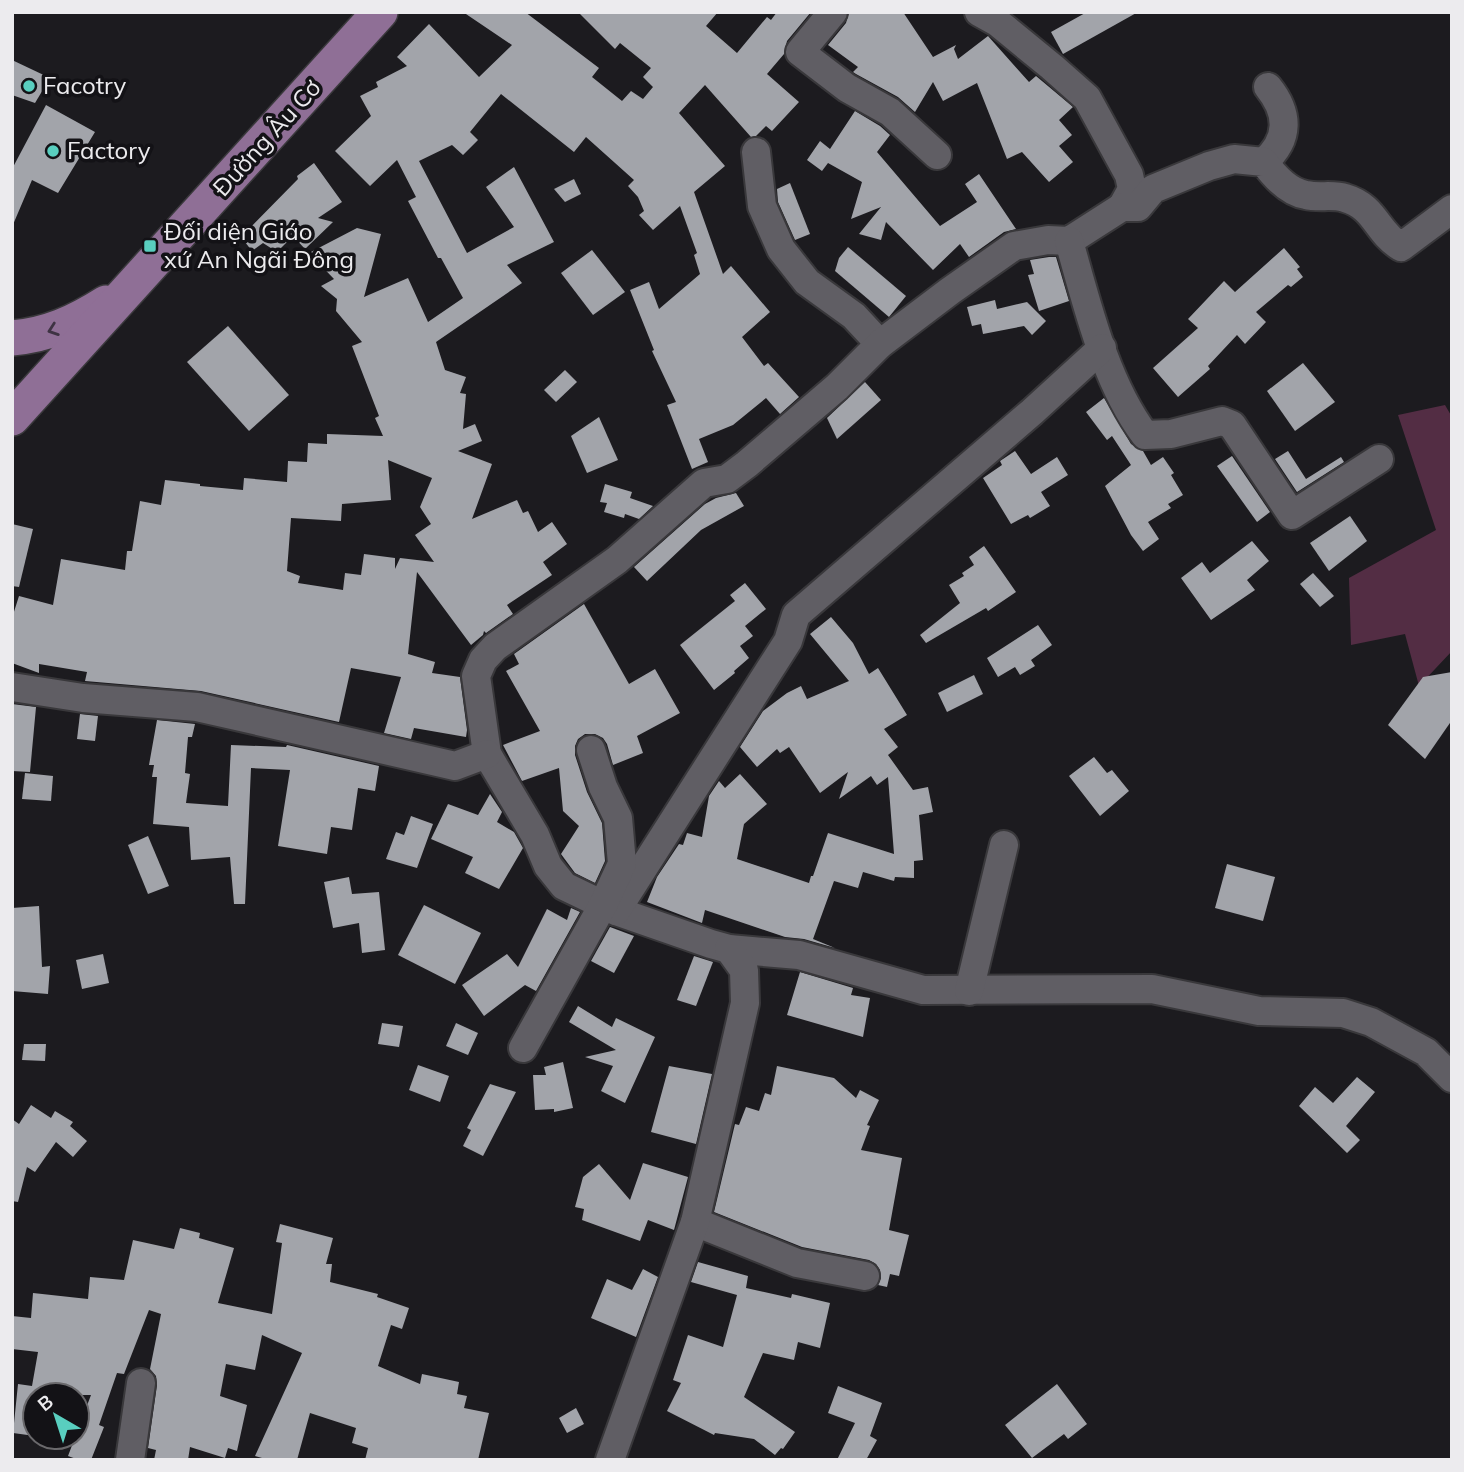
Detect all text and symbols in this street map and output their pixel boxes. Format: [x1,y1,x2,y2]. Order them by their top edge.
place label: Facotry [43,70,126,100]
street label: Đường Âu Cơ [206,73,327,202]
marker: Facotry [21,78,37,94]
place label: Factory [67,135,151,165]
marker: Factory [45,143,61,159]
place label: Đối diện Giáo xứ An Ngãi Đông [164,216,354,274]
marker: Đối diện Giáo xứ An Ngãi Đông [142,238,158,254]
one-way arrow [47,322,60,336]
north arrow [21,1381,91,1451]
text: B [33,1389,58,1416]

